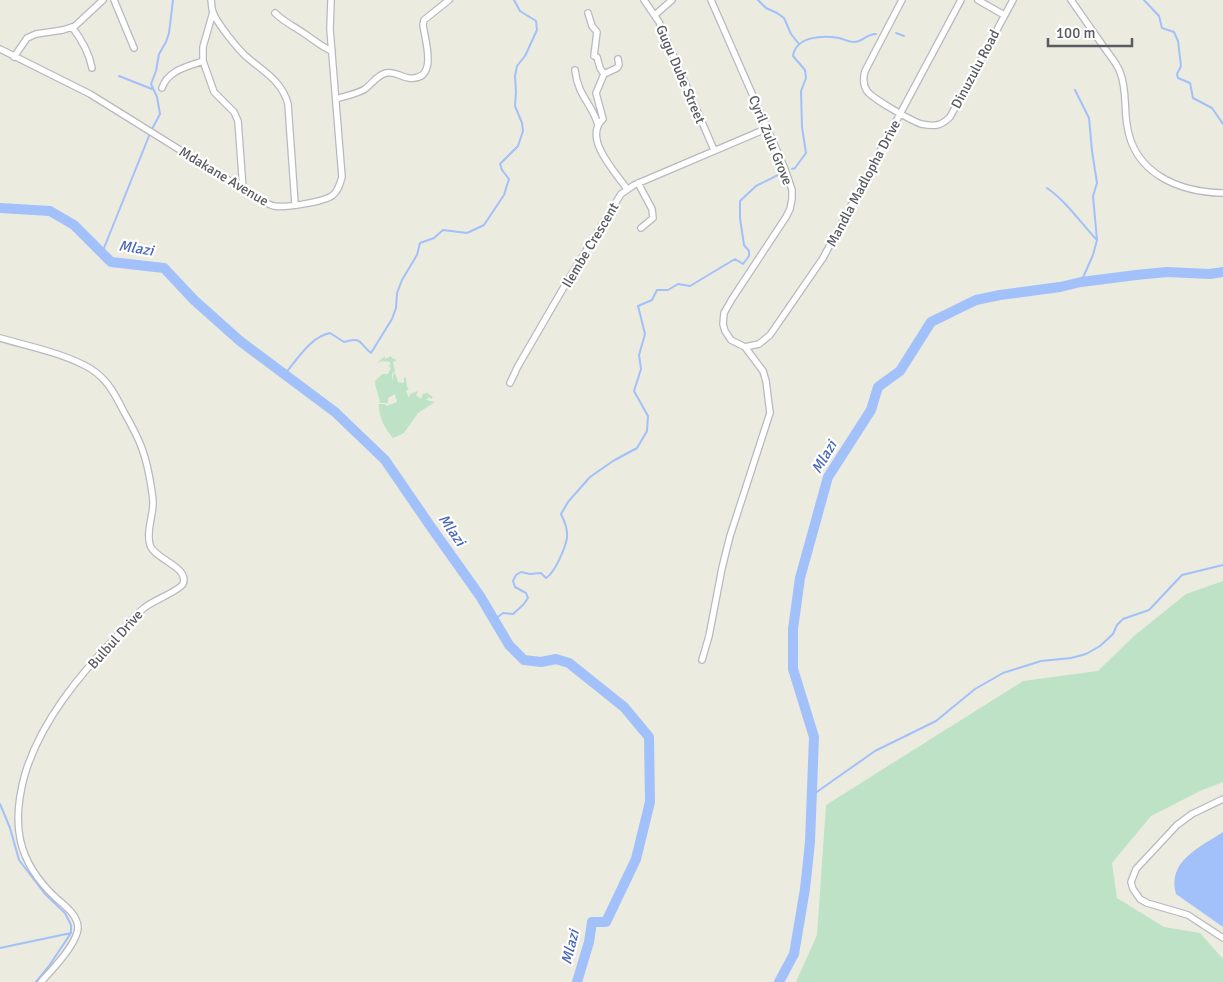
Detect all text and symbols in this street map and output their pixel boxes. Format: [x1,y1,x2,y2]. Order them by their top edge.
scale bar [1048,15,1132,47]
street label: Gugu Dube Street [652,22,709,126]
text: 100 m [1056,24,1096,42]
street label: Dinuzulu Road [948,27,1003,112]
street label: Cyril Zulu Grove [745,93,796,188]
street label: Mandla Madlopha Drive [823,117,904,250]
street label: Mdakane Avenue [176,143,272,210]
street label: Ilembe Crescent [558,200,623,291]
water label: Mlazi [117,236,157,260]
water label: Mlazi [807,436,841,477]
water label: Mlazi [435,511,470,551]
street label: Bulbul Drive [84,606,146,672]
water label: Mlazi [557,926,583,966]

